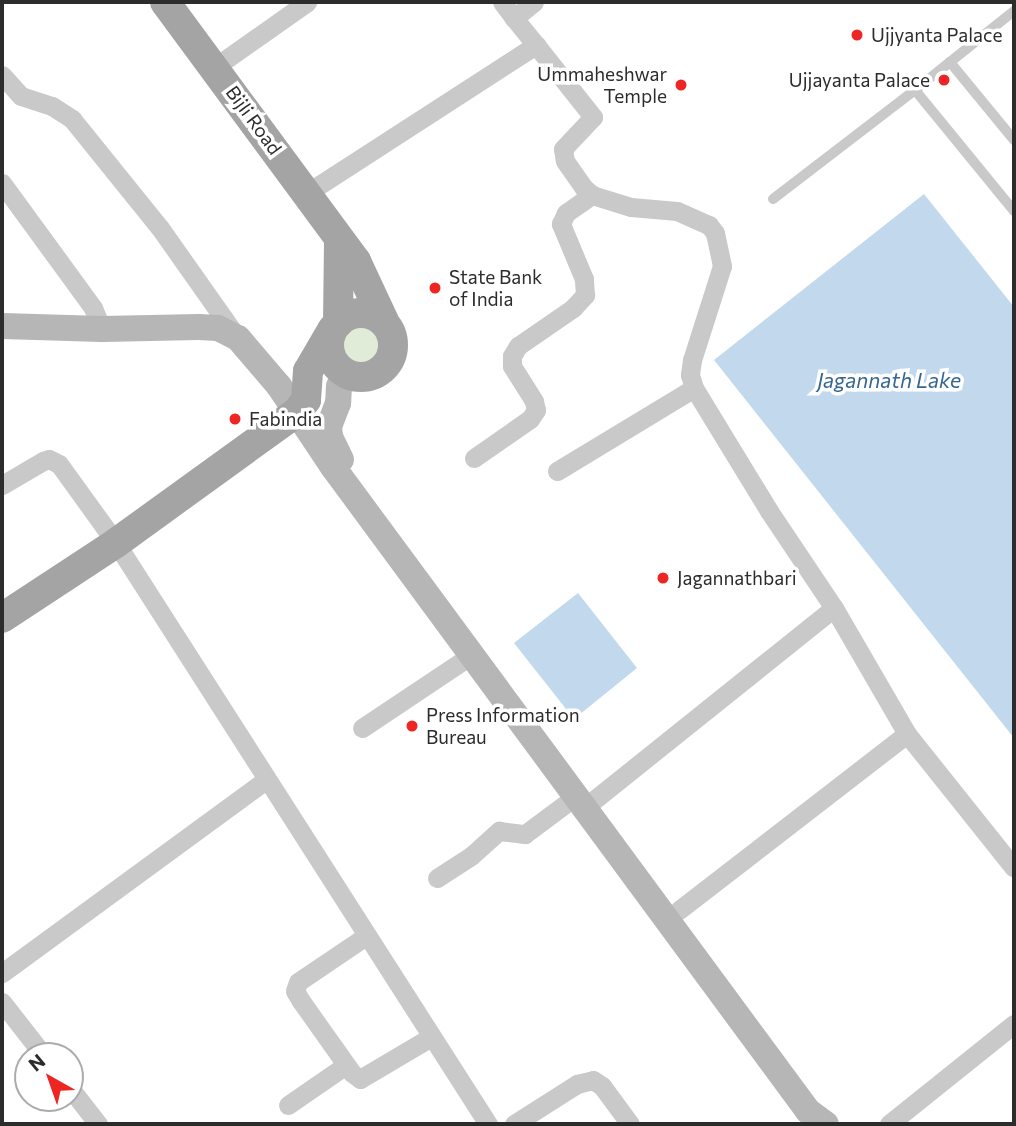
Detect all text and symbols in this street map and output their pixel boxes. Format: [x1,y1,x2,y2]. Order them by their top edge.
place label: Ujjyanta Palace [871,24,1002,46]
marker: Ujjyanta Palace [849,27,865,43]
place label: Ummaheshwar Temple [537,63,667,107]
place label: Ujjayanta Palace [789,69,930,91]
marker: Ujjayanta Palace [936,72,952,88]
marker: Ummaheshwar Temple [673,77,689,93]
street label: Bijli Road [221,81,287,159]
place label: State Bank of India [449,266,542,310]
marker: State Bank of India [427,280,443,296]
water label: Jagannath Lake [817,367,961,393]
place label: Fabindia [249,408,322,430]
marker: Fabindia [227,411,243,427]
place label: Jagannathbari [677,567,797,589]
marker: Jagannathbari [655,570,671,586]
place label: Press Information Bureau [426,704,580,748]
marker: Press Information Bureau [404,718,420,734]
north arrow [14,1042,84,1112]
text: N [24,1049,49,1075]

